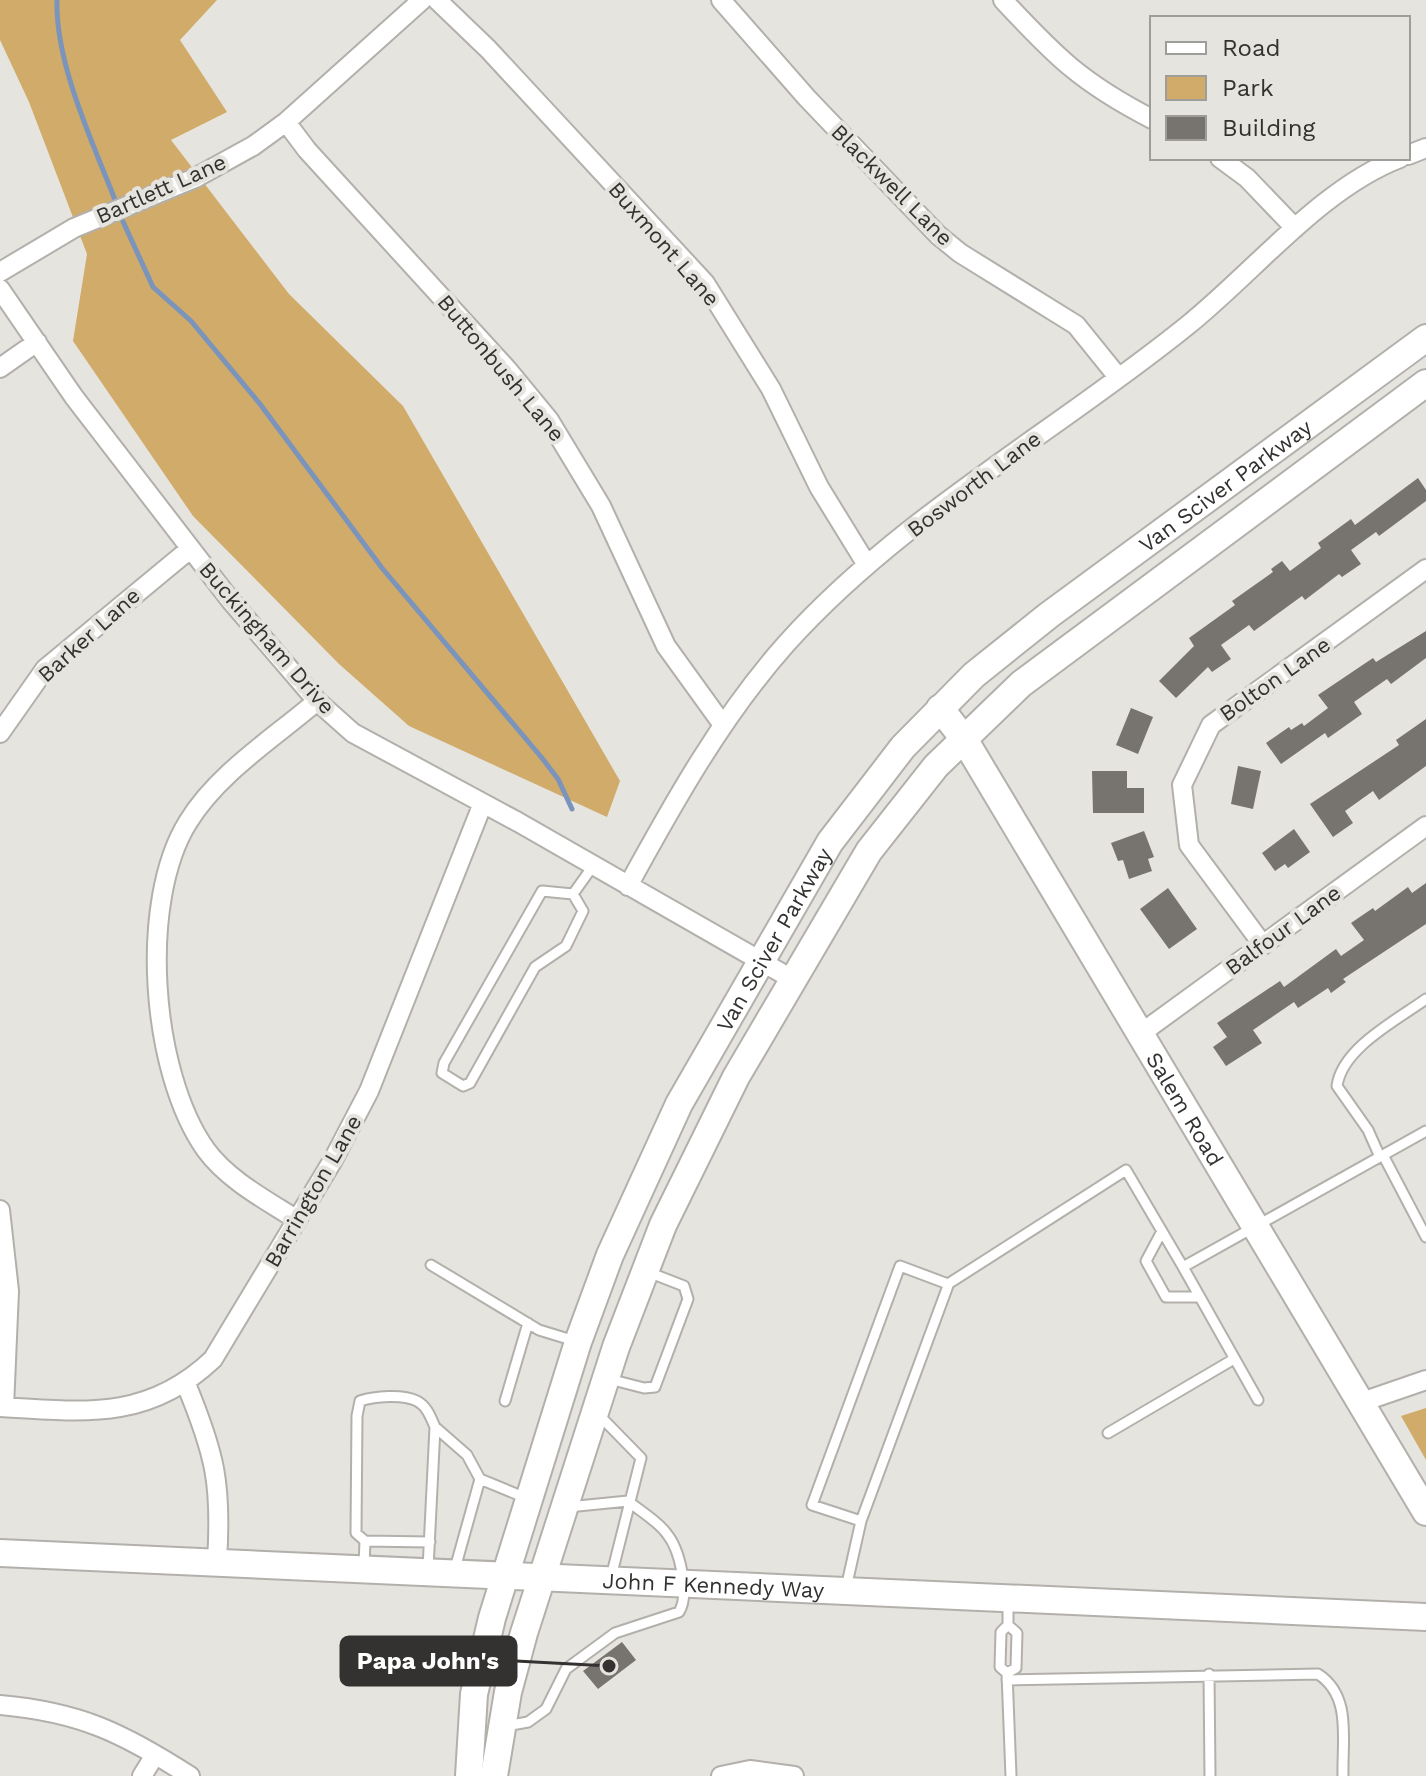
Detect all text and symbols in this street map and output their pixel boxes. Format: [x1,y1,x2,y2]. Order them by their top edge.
legend [1150,16,1410,160]
text: Road [1222,34,1281,62]
text: Park [1222,74,1274,102]
text: Building [1222,114,1315,142]
street label: Blackwell Lane [826,119,958,251]
street label: Bartlett Lane [92,149,230,229]
street label: Buxmont Lane [603,177,725,311]
street label: Buttonbush Lane [432,290,570,446]
street label: Van Sciver Parkway [1134,414,1317,557]
street label: Bosworth Lane [902,426,1046,542]
street label: Buckingham Drive [194,557,340,719]
street label: Barker Lane [33,583,145,687]
street label: Bolton Lane [1215,632,1335,726]
street label: Van Sciver Parkway [711,843,837,1036]
street label: Balfour Lane [1220,880,1346,980]
street label: Salem Road [1141,1047,1229,1170]
street label: Barrington Lane [259,1111,367,1271]
street label: John F Kennedy Way [602,1568,825,1603]
callout: Papa John's [341,1637,516,1685]
text: Papa John's [357,1647,499,1675]

